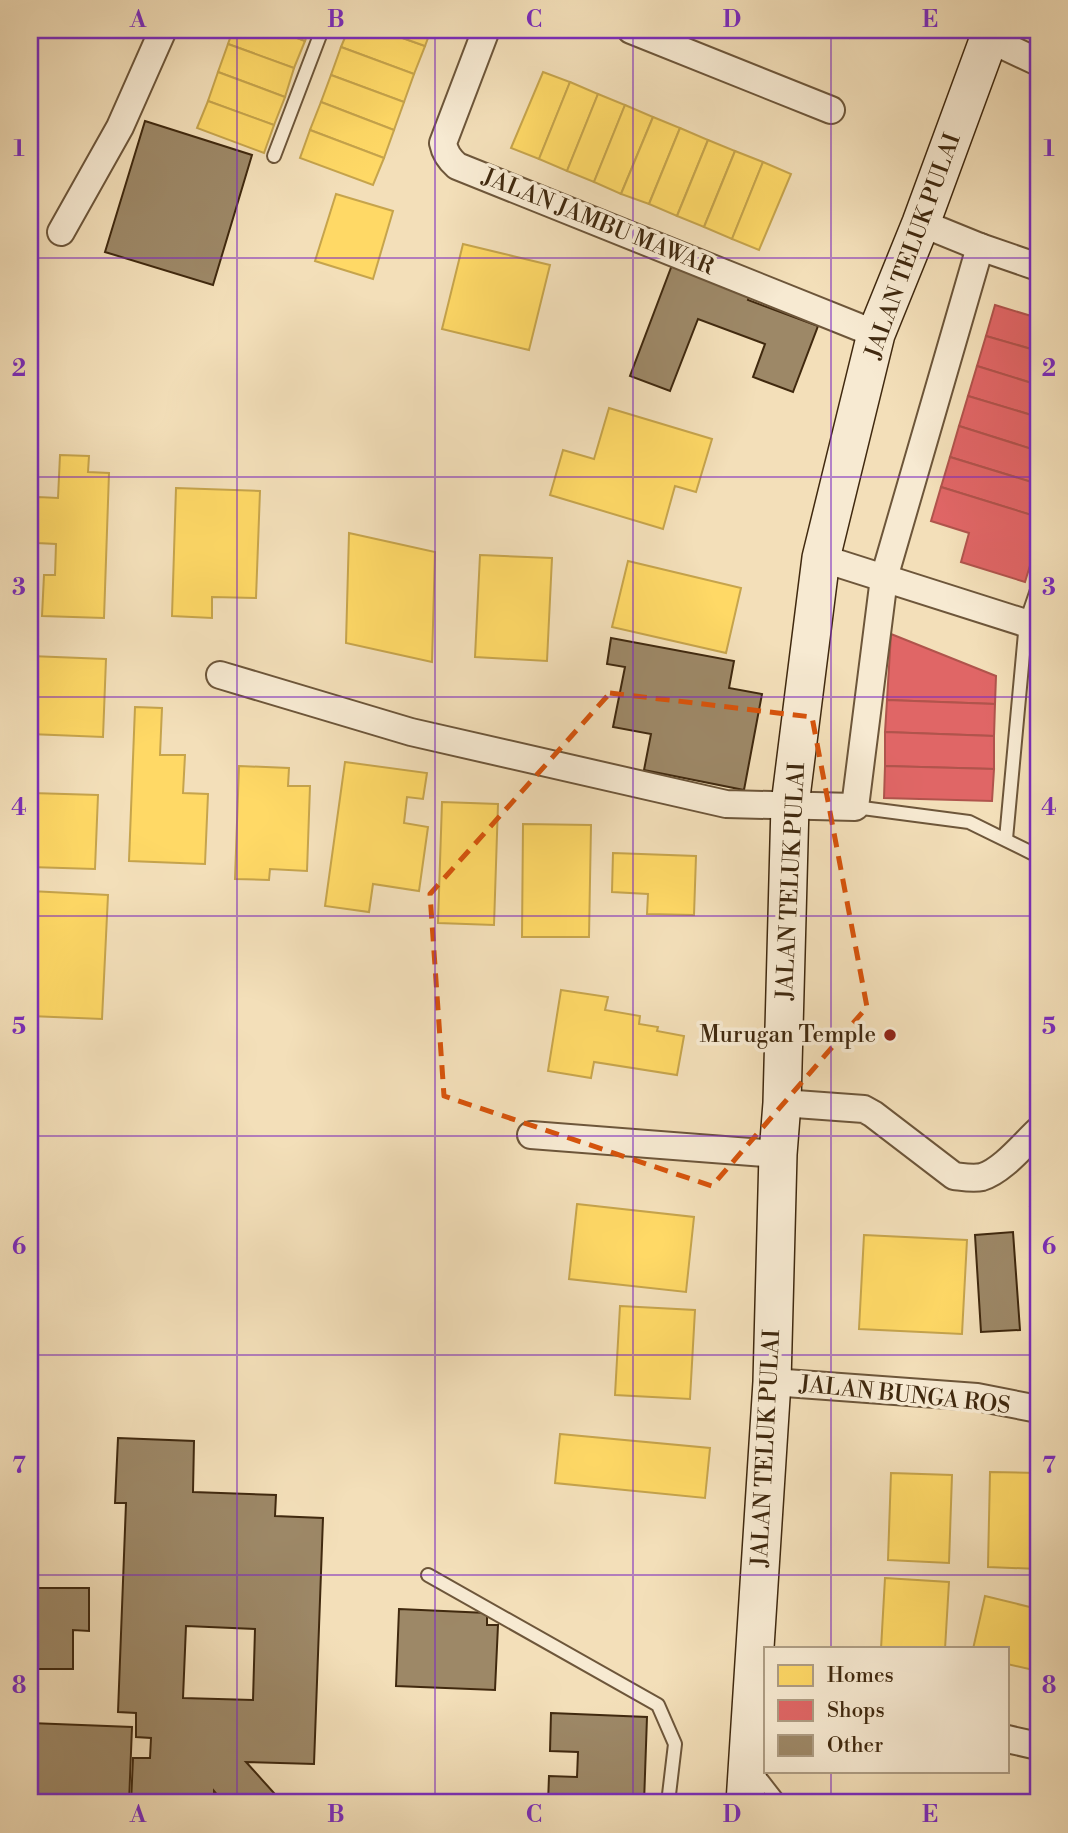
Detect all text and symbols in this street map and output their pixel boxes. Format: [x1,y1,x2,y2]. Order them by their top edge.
text: A [129,6,147,34]
text: B [327,6,345,34]
text: C [526,6,542,34]
text: D [723,6,741,34]
text: E [922,6,938,34]
street label: JALAN TELUK PULAI [859,129,967,363]
text: 1 [13,135,25,163]
text: 1 [1043,135,1055,163]
street label: JALAN JAMBU MAWAR [478,162,719,282]
text: 2 [12,355,26,383]
text: 2 [1042,355,1056,383]
text: 3 [12,574,26,602]
text: 3 [1042,574,1056,602]
street label: JALAN TELUK PULAI [771,761,811,1001]
text: 4 [11,794,27,822]
text: 4 [1041,794,1057,822]
text: 5 [12,1013,26,1041]
text: 5 [1042,1013,1056,1041]
place label: Murugan Temple [699,1021,876,1049]
marker: Murugan Temple [882,1027,898,1043]
text: 6 [12,1233,26,1261]
text: 6 [1042,1233,1056,1261]
street label: JALAN TELUK PULAI [746,1328,786,1568]
street label: JALAN BUNGA ROS [797,1370,1012,1420]
text: 7 [12,1452,26,1480]
text: 7 [1042,1452,1056,1480]
legend [764,1647,1009,1773]
text: Homes [827,1663,894,1689]
text: 8 [12,1672,26,1700]
text: 8 [1042,1672,1056,1700]
text: Shops [827,1698,885,1724]
text: Other [827,1733,883,1759]
text: A [129,1801,147,1829]
text: B [327,1801,345,1829]
text: C [526,1801,542,1829]
text: D [723,1801,741,1829]
text: E [922,1801,938,1829]

